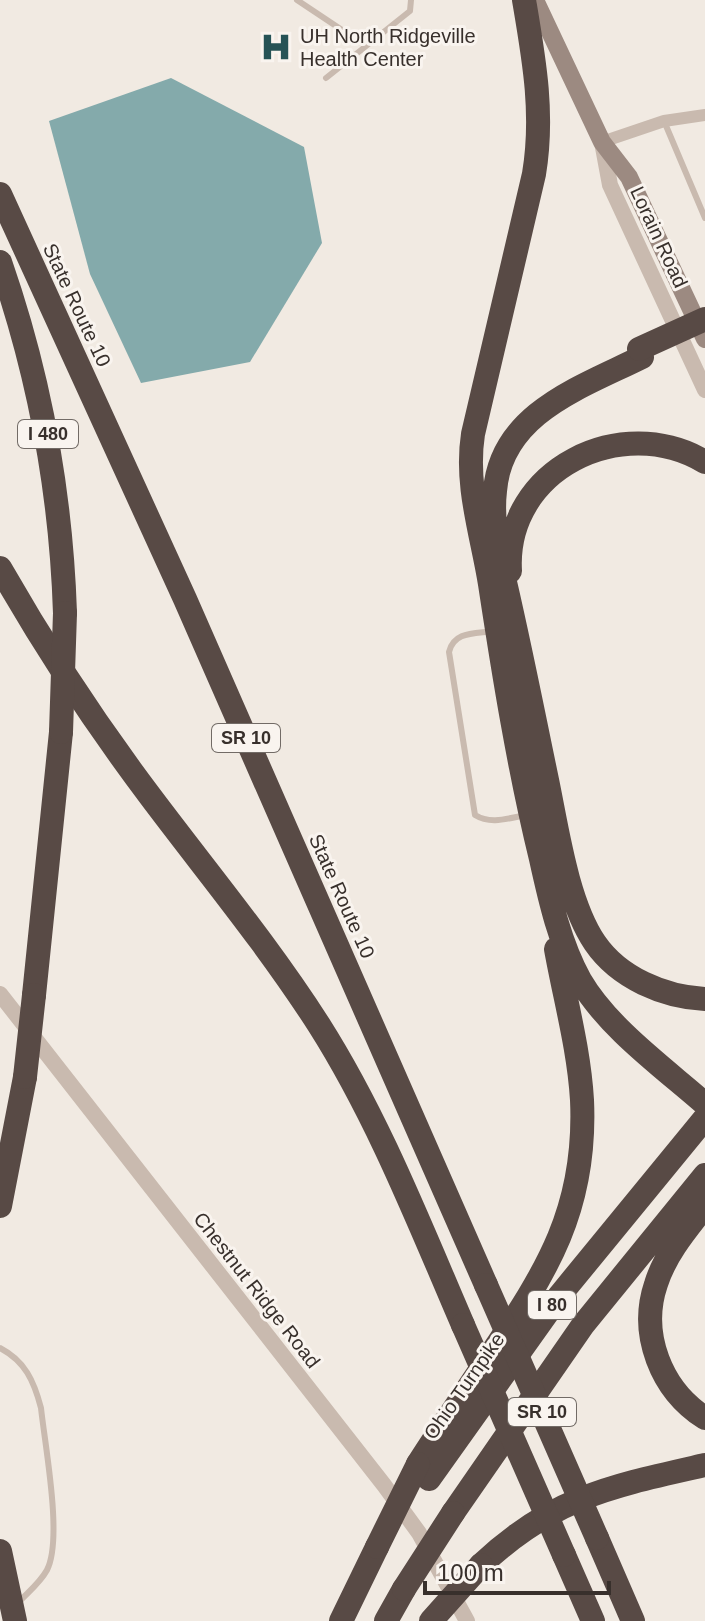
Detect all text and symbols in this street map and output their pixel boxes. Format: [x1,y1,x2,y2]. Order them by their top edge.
place label: UH North Ridgeville Health Center [300,25,476,70]
hospital icon: UH North Ridgeville Health Center [259,30,293,64]
street label: Lorain Road [626,183,692,291]
street label: State Route 10 [39,240,115,370]
road number: I 480 [18,420,78,448]
road number: SR 10 [212,724,280,752]
street label: State Route 10 [305,831,379,961]
street label: Chestnut Ridge Road [189,1208,325,1372]
road number: I 80 [528,1291,576,1319]
street label: Ohio Turnpike [419,1329,509,1443]
road number: SR 10 [508,1398,576,1426]
scale bar [425,1545,609,1595]
text: 100 m [437,1559,504,1586]

